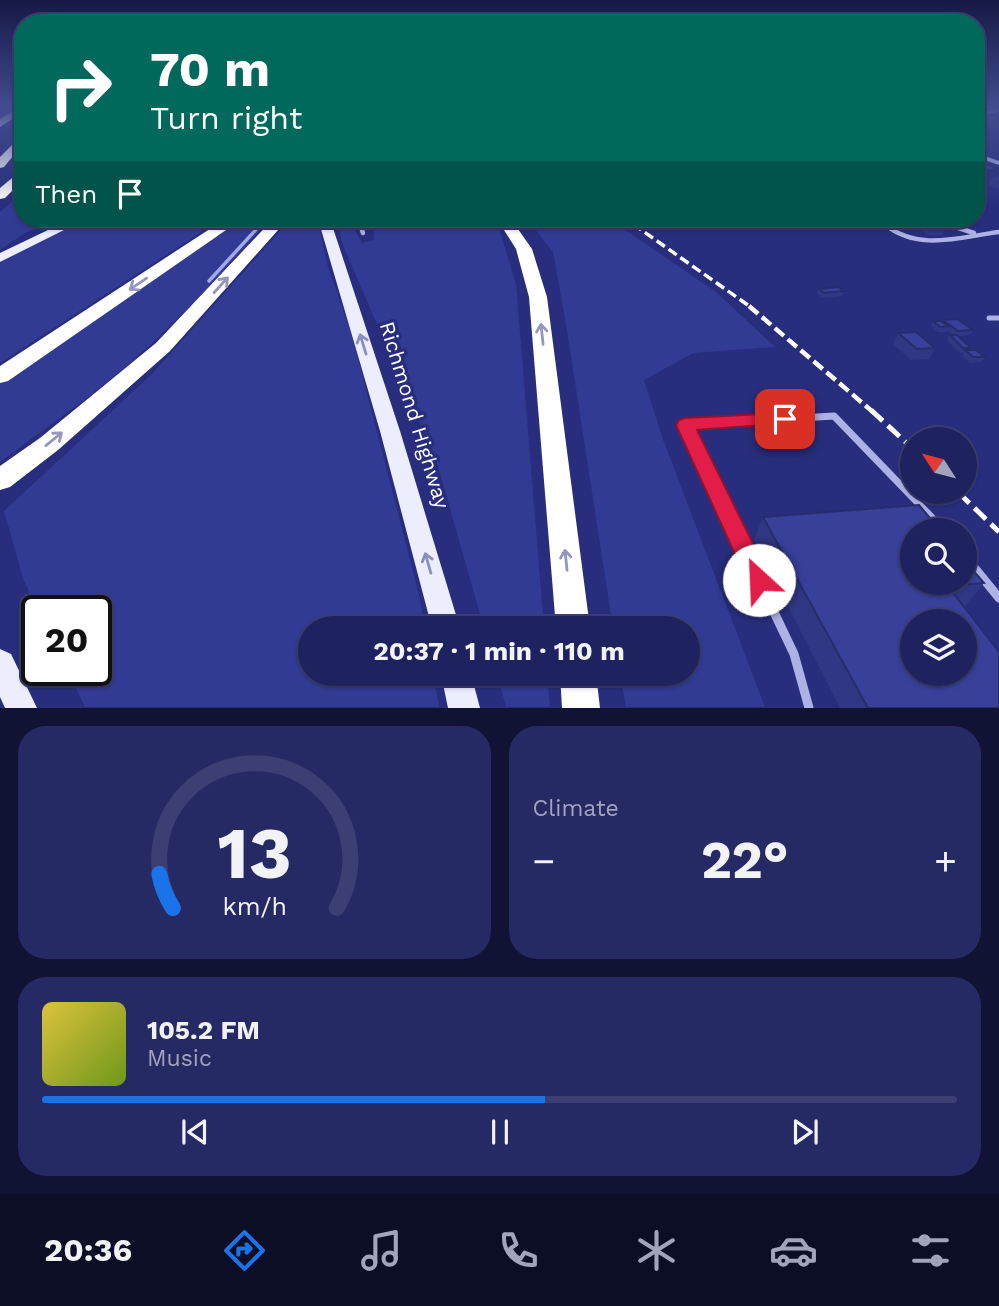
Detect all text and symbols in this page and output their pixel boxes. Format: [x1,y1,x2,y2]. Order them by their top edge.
text: 70 m [150,40,270,98]
icon: right [35,42,126,133]
text: Turn right [150,99,302,137]
icon: arrive [111,175,149,213]
text: Then [35,179,97,209]
one-way arrow [129,277,148,291]
one-way arrow [213,277,229,295]
street label: Richmond Highway [375,318,455,512]
one-way arrow [536,323,549,346]
one-way arrow [356,334,368,356]
pin [755,389,815,449]
icon: arrive [766,400,804,438]
north arrow [900,427,976,504]
map controls [900,427,977,686]
one-way arrow [45,432,63,447]
button: search [900,518,977,595]
position arrow [722,543,796,617]
one-way arrow [559,550,572,572]
one-way arrow [420,552,433,574]
speed limit sign: 20 [21,595,112,686]
button: layers [900,609,977,686]
text: 20:37 · 1 min · 110 m [373,636,625,666]
text: Climate [533,795,619,822]
text: 13 [217,811,292,897]
text: 22° [701,830,789,891]
text: − [533,839,555,883]
text: + [934,839,957,883]
text: km/h [222,892,286,921]
text: 105.2 FM [147,1015,260,1045]
text: Music [147,1045,212,1072]
icon: previous [176,1113,214,1151]
icon: pause [481,1113,519,1151]
icon: next [786,1113,824,1151]
icon: directions [220,1226,269,1275]
icon: music [357,1226,406,1275]
icon: phone [494,1226,543,1275]
icon: climate [632,1226,681,1275]
icon: car [769,1226,818,1275]
icon: filters [906,1226,955,1275]
text: 20:36 [44,1231,132,1269]

